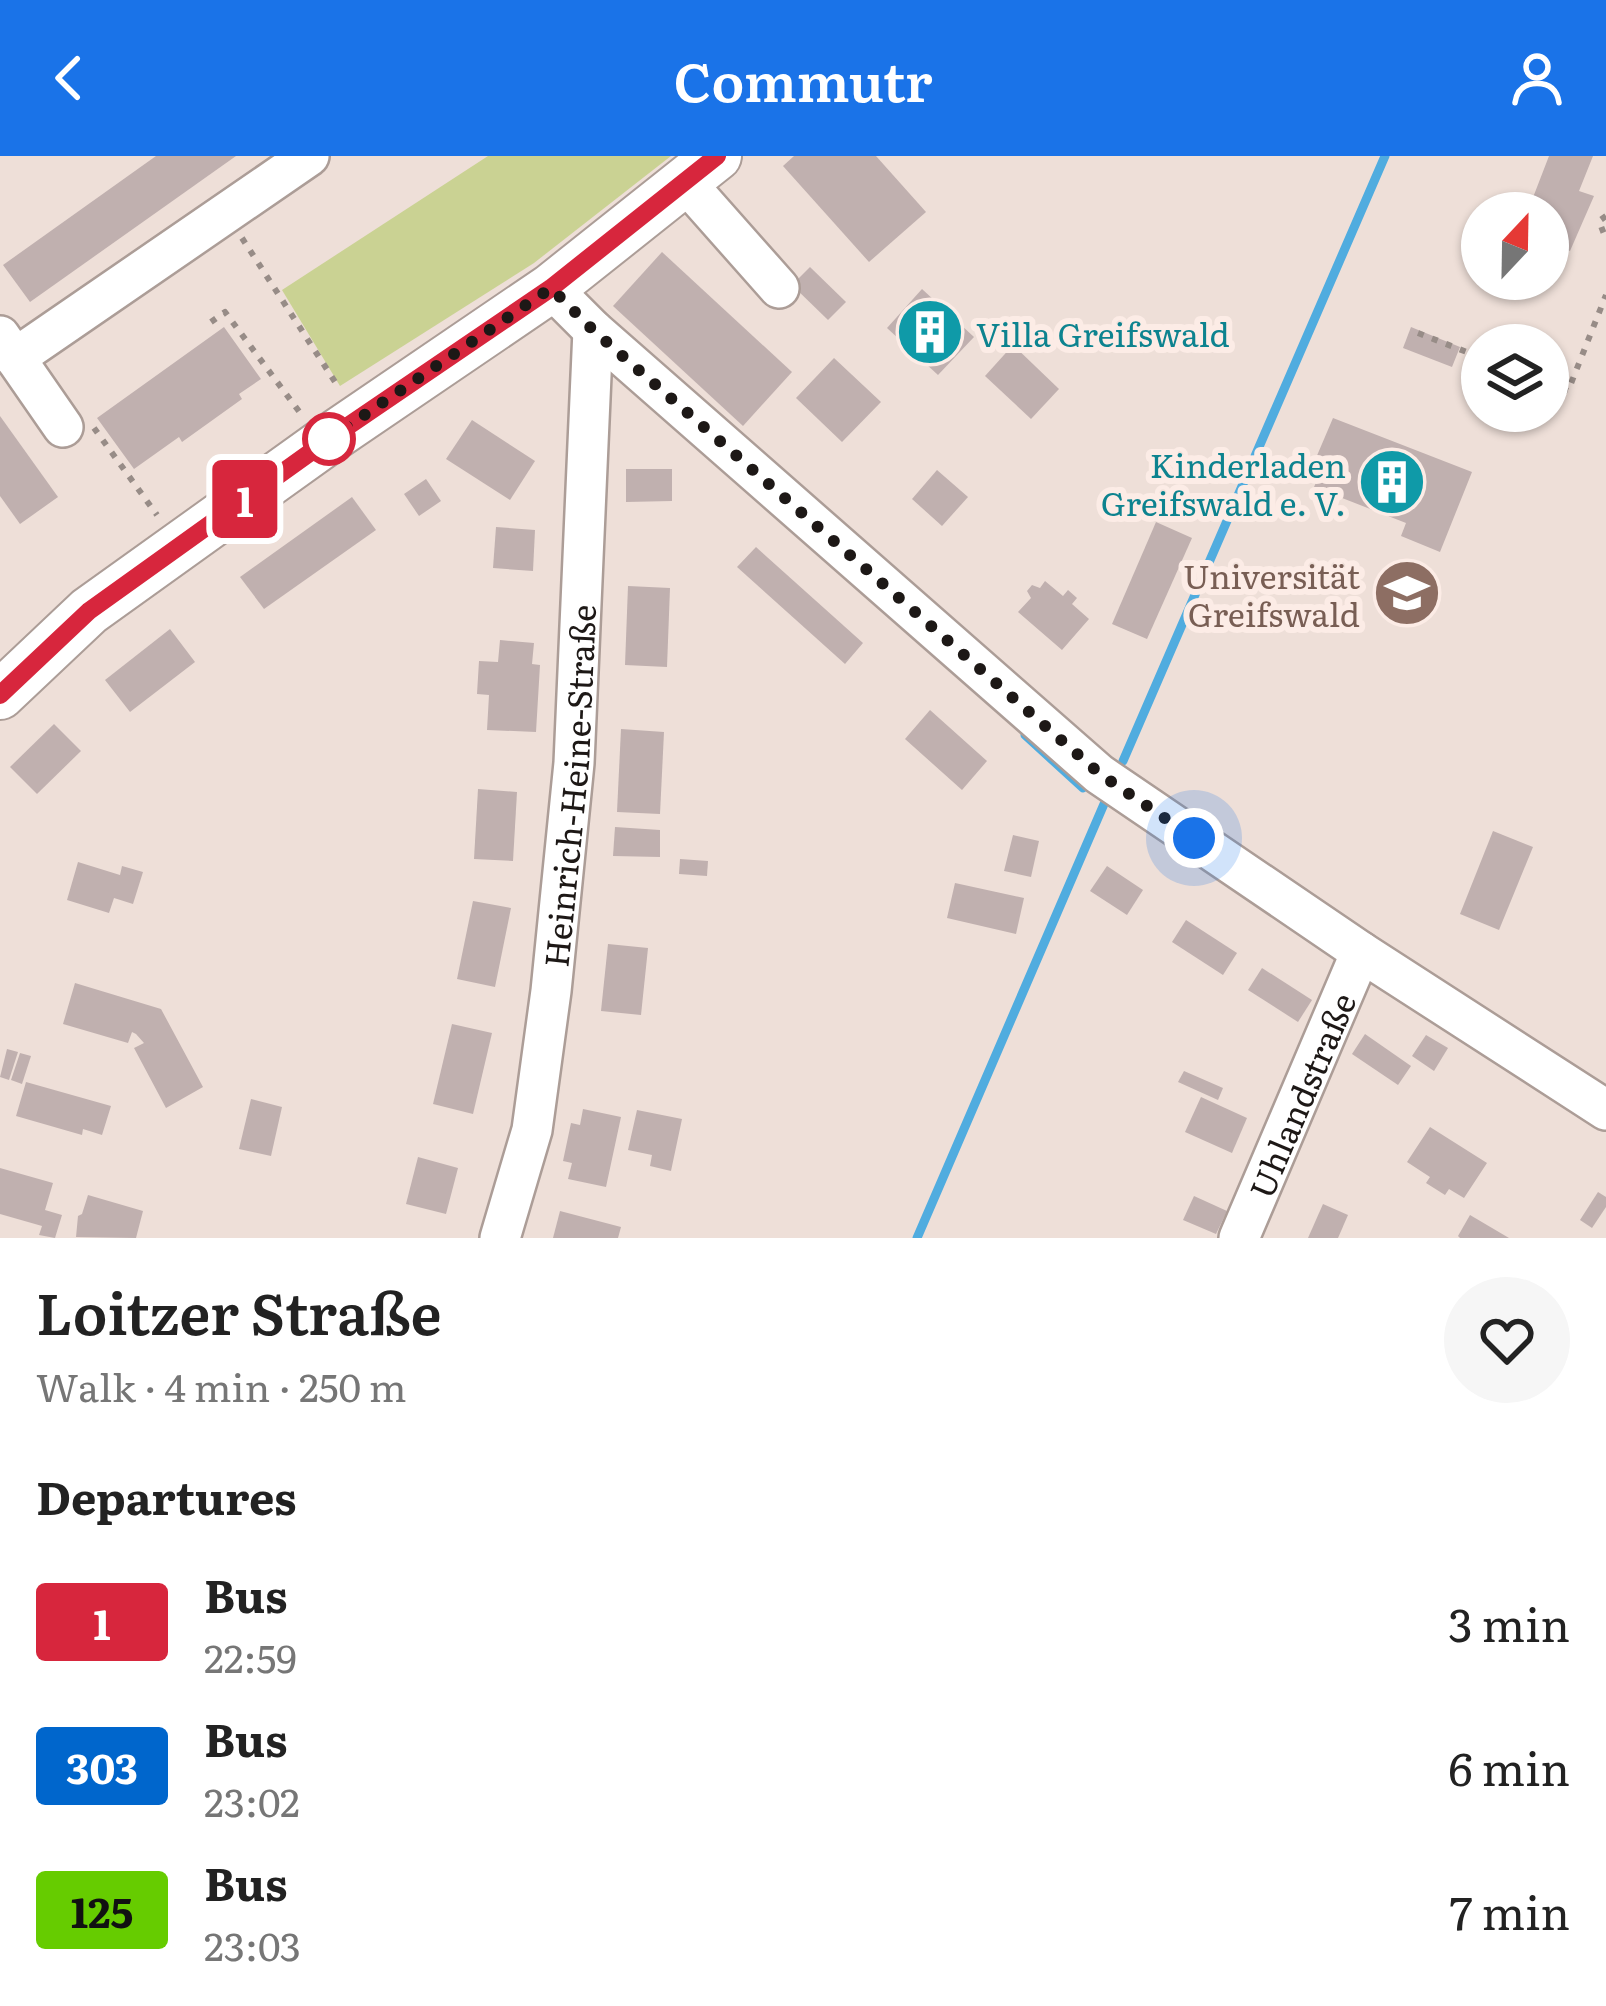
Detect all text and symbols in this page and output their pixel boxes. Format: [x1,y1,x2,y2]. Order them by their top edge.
text: Commutr [674,38,932,119]
icon: back [36,45,102,111]
icon: person [1504,45,1570,111]
north arrow [1461,192,1569,300]
map controls [1461,192,1569,432]
building icon: Villa Greifswald [895,297,965,367]
place label: Villa Greifswald [976,308,1230,357]
button: layers [1461,324,1569,432]
unlabelled marker [304,414,354,464]
place label: Kinderladen Greifswald e. V. [1101,439,1346,526]
building icon: Kinderladen Greifswald e. V. [1357,447,1427,517]
line badge: 1 [206,460,284,538]
text: 1 [236,468,254,530]
place label: Universität Greifswald [1183,550,1361,637]
school or university icon: Universität Greifswald [1372,558,1442,628]
street label: Heinrich-Heine-Straße [529,603,605,969]
your location [1164,808,1224,868]
street label: Uhlandstraße [1235,984,1366,1205]
text: Loitzer Straße [36,1268,442,1353]
button: heart [1444,1277,1570,1403]
text: Walk · 4 min · 250 m [36,1356,407,1414]
text: Departures [36,1462,297,1529]
text: Bus [204,1560,288,1627]
text: 3 min [1448,1589,1570,1656]
text: 1 [93,1591,111,1653]
text: 22:59 [204,1627,297,1685]
text: Bus [204,1704,288,1771]
text: 6 min [1448,1733,1570,1800]
text: 303 [66,1735,138,1797]
text: 23:02 [204,1771,300,1829]
text: Bus [204,1848,288,1915]
text: 7 min [1450,1877,1570,1944]
text: 125 [71,1879,133,1941]
text: 23:03 [204,1915,301,1973]

